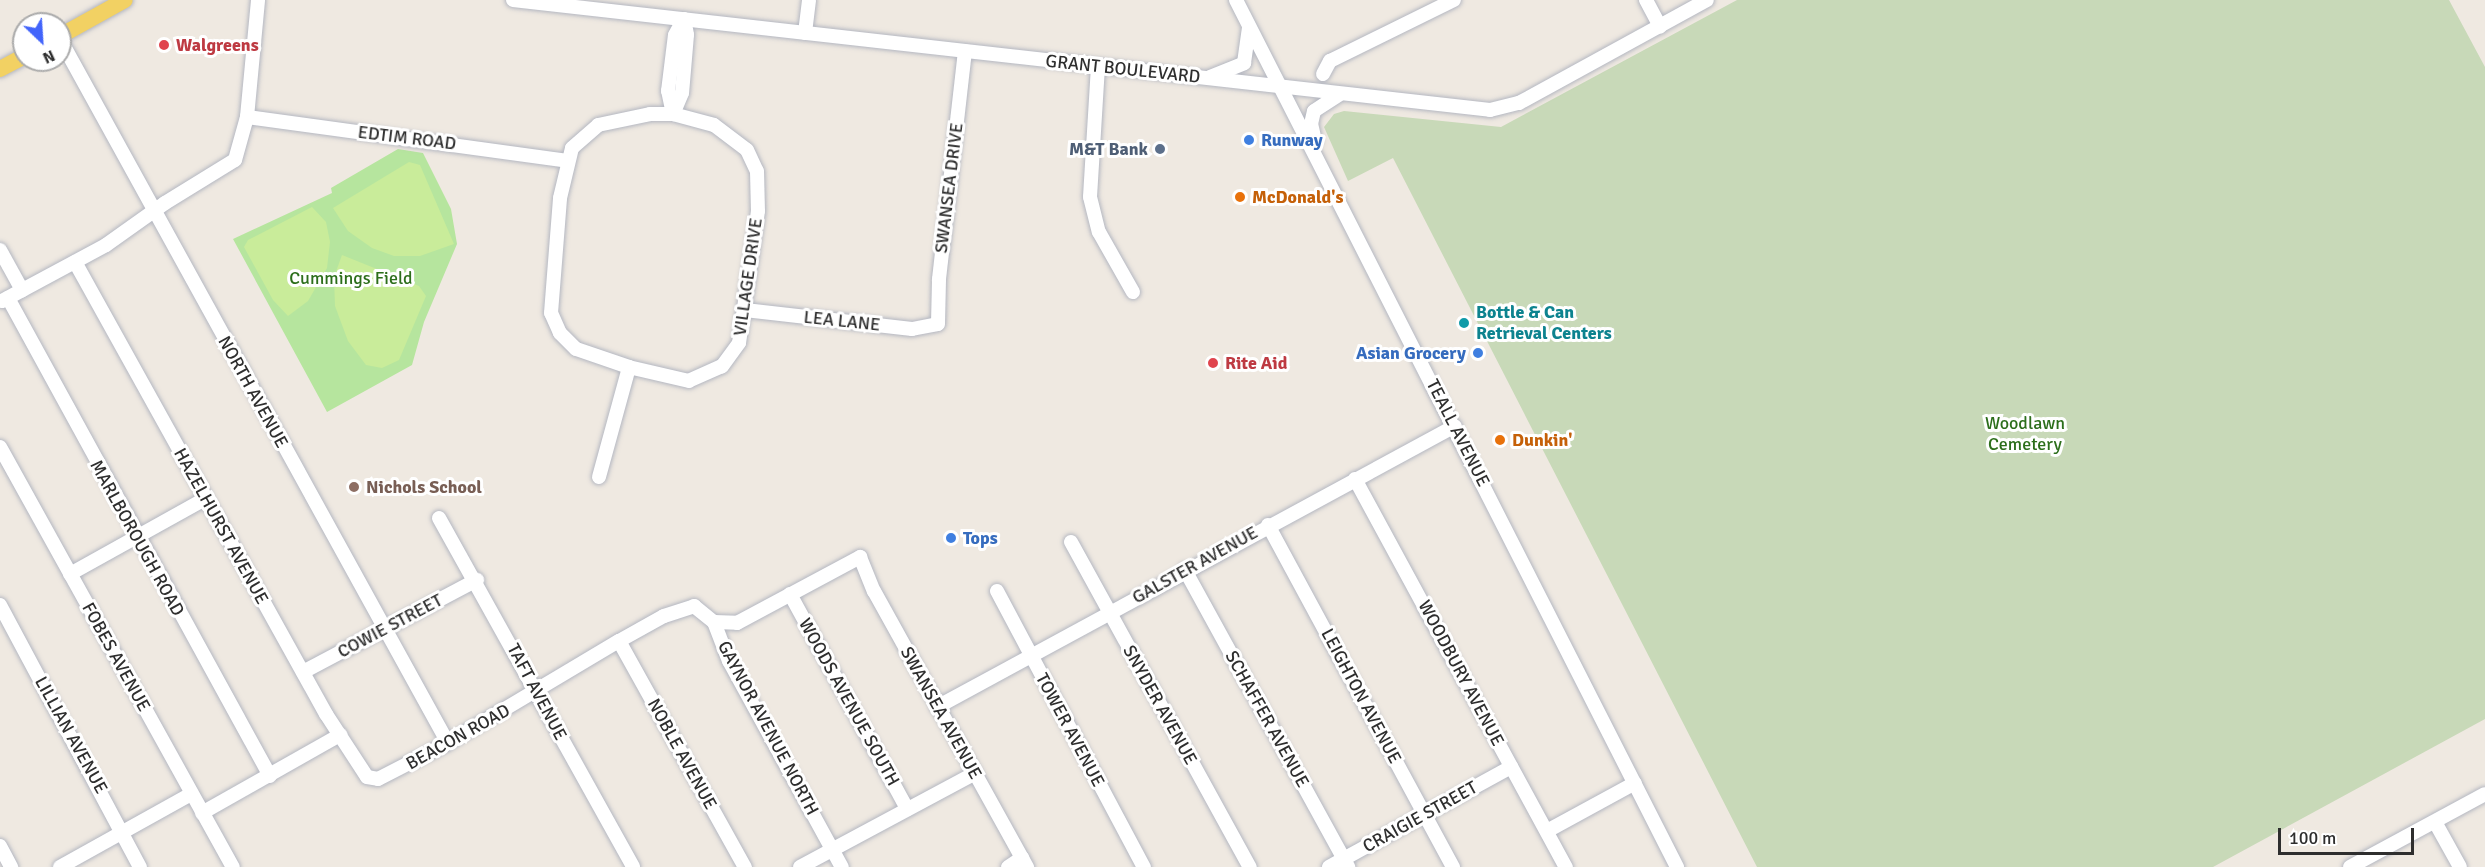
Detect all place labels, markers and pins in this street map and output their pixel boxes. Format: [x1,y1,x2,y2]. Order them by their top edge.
place label: Walgreens [176,34,259,56]
marker: Walgreens [157,38,171,52]
place label: Runway [1261,129,1323,151]
marker: Runway [1242,133,1256,147]
place label: M&T Bank [1069,138,1148,160]
marker: M&T Bank [1153,142,1167,156]
place label: McDonald's [1252,186,1343,208]
marker: McDonald's [1233,190,1247,204]
place label: Bottle & Can Retrieval Centers [1476,302,1612,344]
marker: Bottle & Can Retrieval Centers [1457,316,1471,330]
place label: Asian Grocery [1356,342,1466,364]
marker: Asian Grocery [1471,346,1485,360]
place label: Rite Aid [1225,352,1287,374]
marker: Rite Aid [1206,356,1220,370]
place label: Dunkin' [1512,429,1572,451]
marker: Dunkin' [1493,433,1507,447]
place label: Nichols School [366,476,482,498]
marker: Nichols School [347,480,361,494]
place label: Tops [963,527,998,549]
marker: Tops [944,531,958,545]

